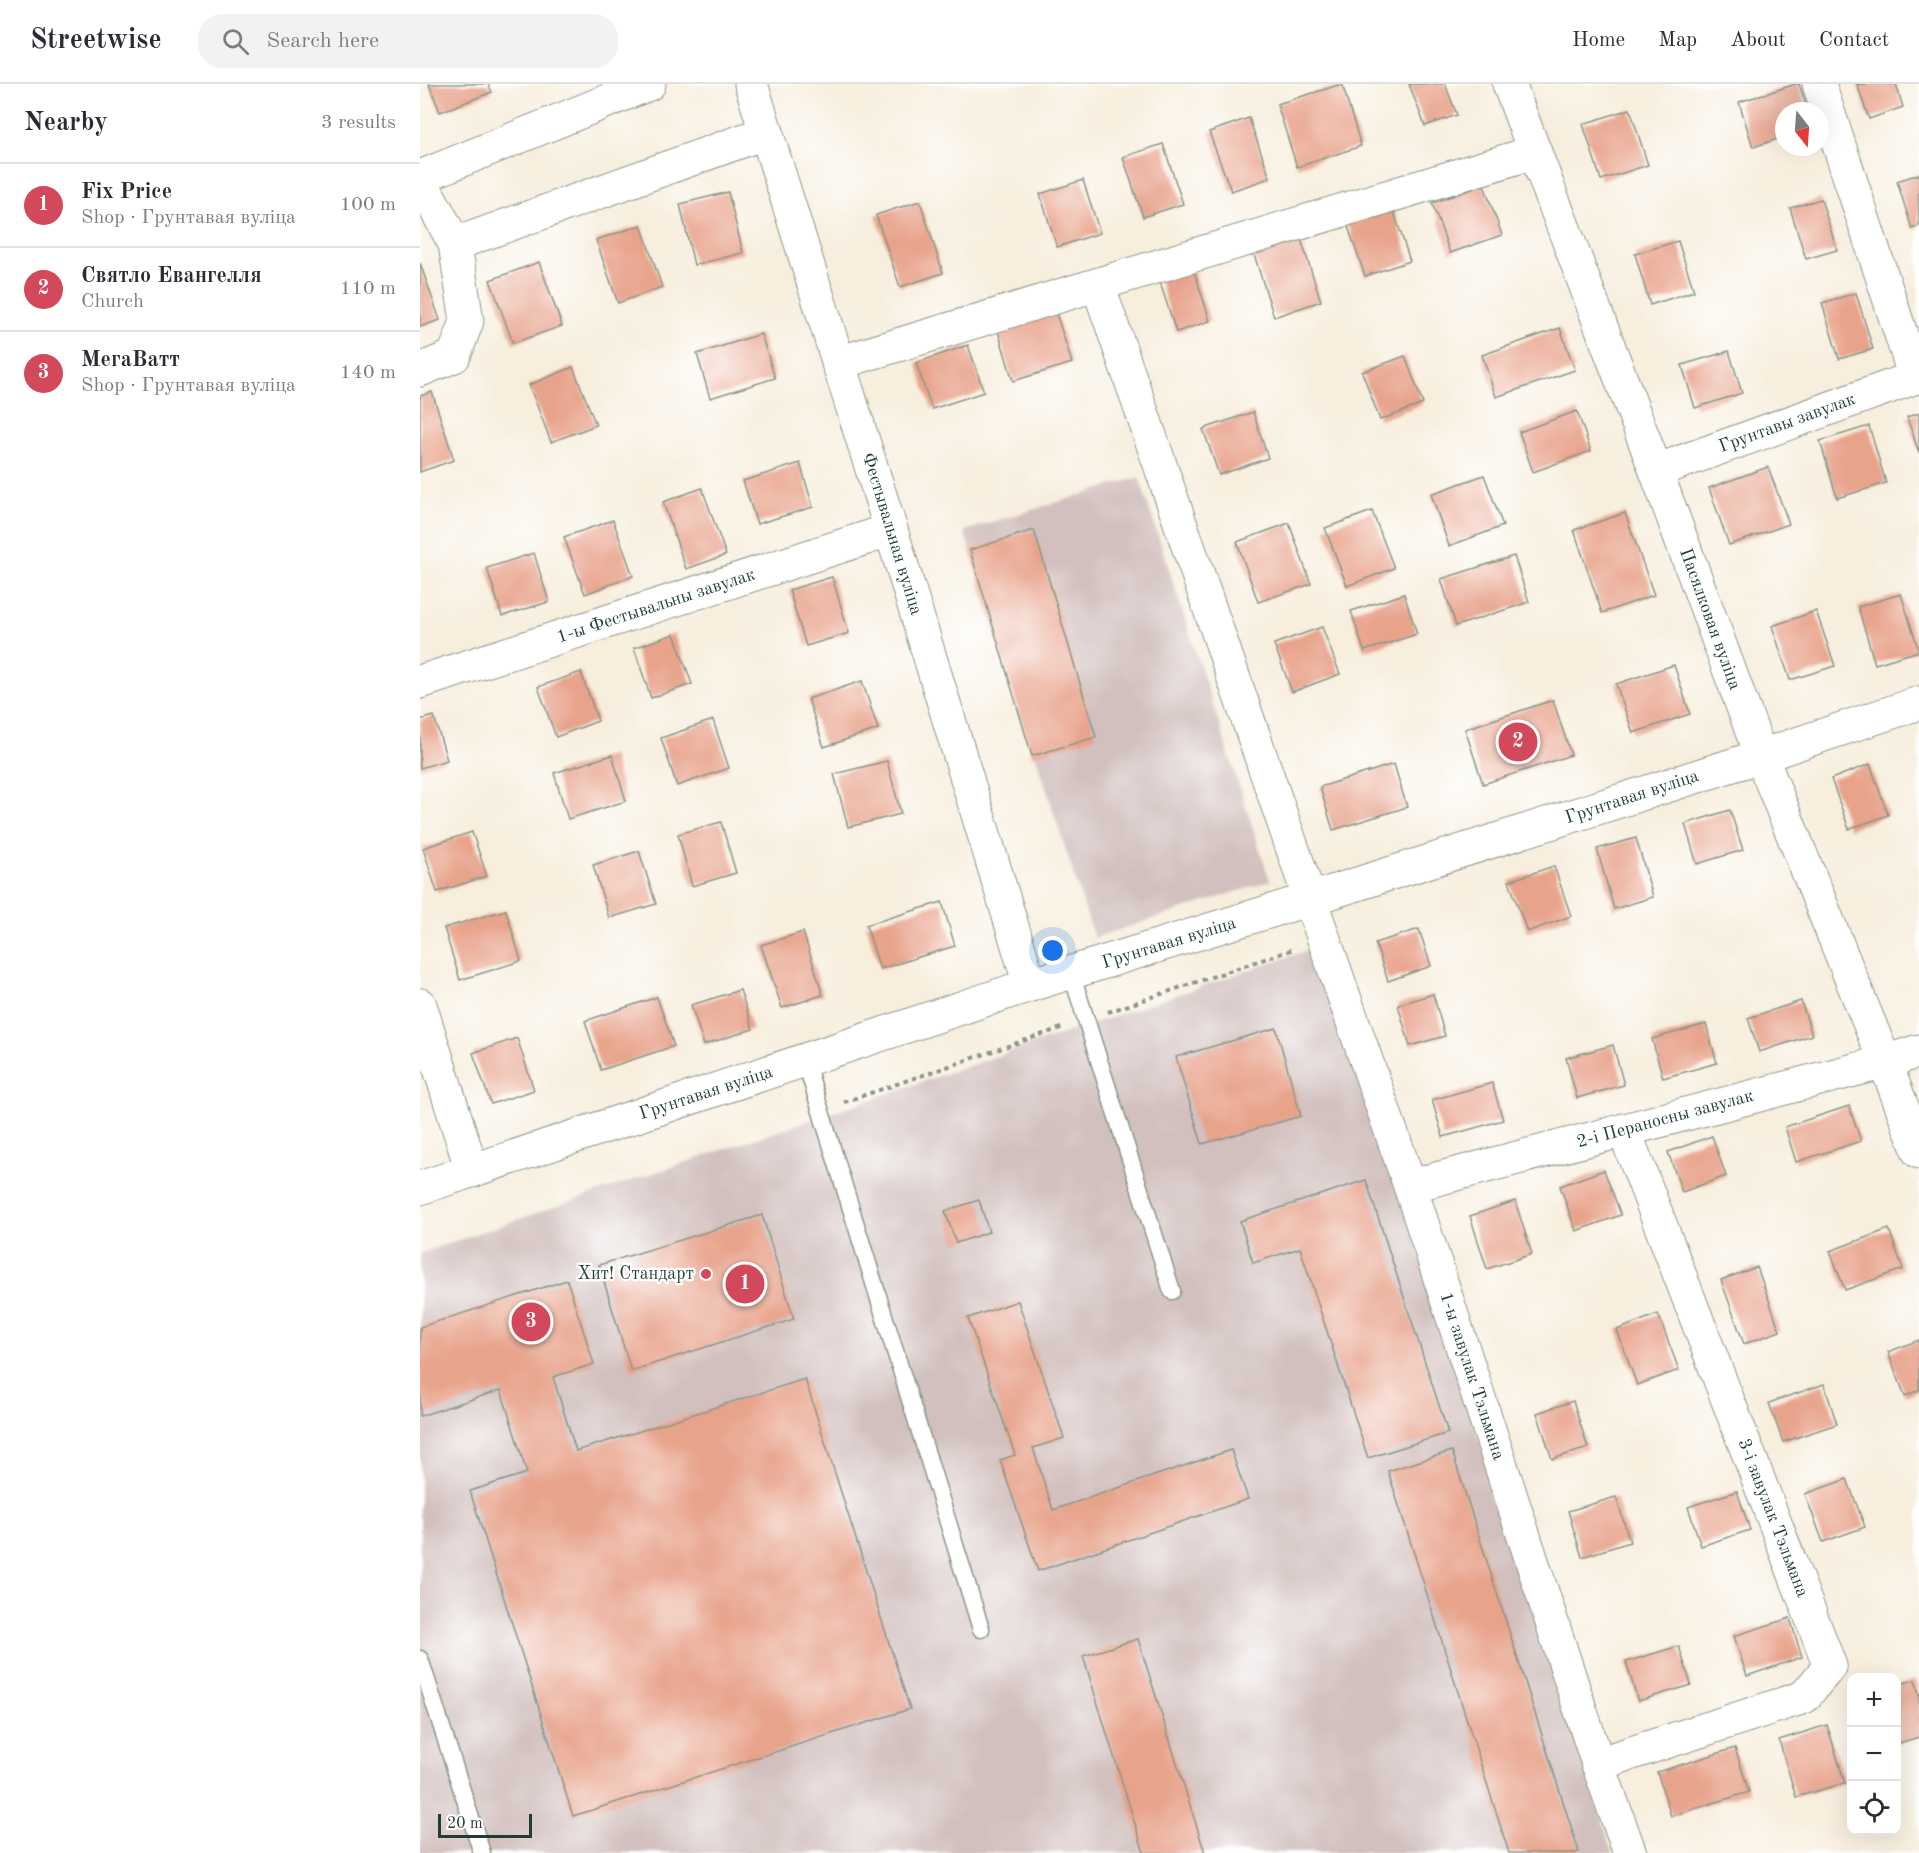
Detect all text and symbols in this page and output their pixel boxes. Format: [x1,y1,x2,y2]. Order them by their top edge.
search box [198,14,618,68]
icon: search [219,25,252,58]
text: Streetwise [30,27,162,55]
text: Search here [267,30,379,52]
text: Home [1572,30,1625,51]
text: Map [1658,30,1697,51]
text: About [1730,30,1786,51]
text: Contact [1819,30,1889,51]
north arrow [1775,102,1829,156]
text: Nearby [24,110,108,136]
text: 3 results [321,113,396,133]
text: Fix Price [81,181,172,203]
text: 1 [38,195,49,215]
text: 100 m [340,195,396,215]
text: Shop · Грунтавая вуліца [81,208,296,228]
text: Святло Евангелля [81,265,262,287]
text: 2 [38,279,49,299]
text: 110 m [340,279,396,299]
text: Church [81,292,144,312]
text: МегаВатт [81,349,180,371]
text: 3 [38,363,49,383]
text: 140 m [340,363,396,383]
text: Shop · Грунтавая вуліца [81,376,296,396]
street label: Грунтавы завулак [1716,390,1858,456]
street label: Фестывальная вуліца [859,451,925,617]
street label: Пасялковая вуліца [1676,546,1744,692]
street label: 1-ы Фестывальны завулак [555,565,757,647]
pin: 2 [1498,720,1538,764]
street label: Грунтавая вуліца [1563,767,1701,827]
street label: Грунтавая вуліца [1100,914,1238,972]
your location [1038,936,1067,965]
street label: Грунтавая вуліца [637,1063,775,1123]
street label: 2-і Пераносны завулак [1575,1087,1755,1151]
pin: 1 [726,1262,764,1306]
place label: Хит! Стандарт [577,1265,694,1283]
marker: Хит! Стандарт [699,1267,713,1281]
street label: 1-ы завулак Тэльмана [1436,1290,1508,1462]
pin: 3 [512,1300,550,1344]
street label: 3-і завулак Тэльмана [1734,1436,1812,1600]
map controls [1847,1673,1901,1835]
button: + [1847,1673,1901,1727]
button: − [1847,1727,1901,1781]
button: locate [1847,1781,1901,1835]
scale bar [438,1811,532,1838]
text: 20 m [447,1816,483,1832]

